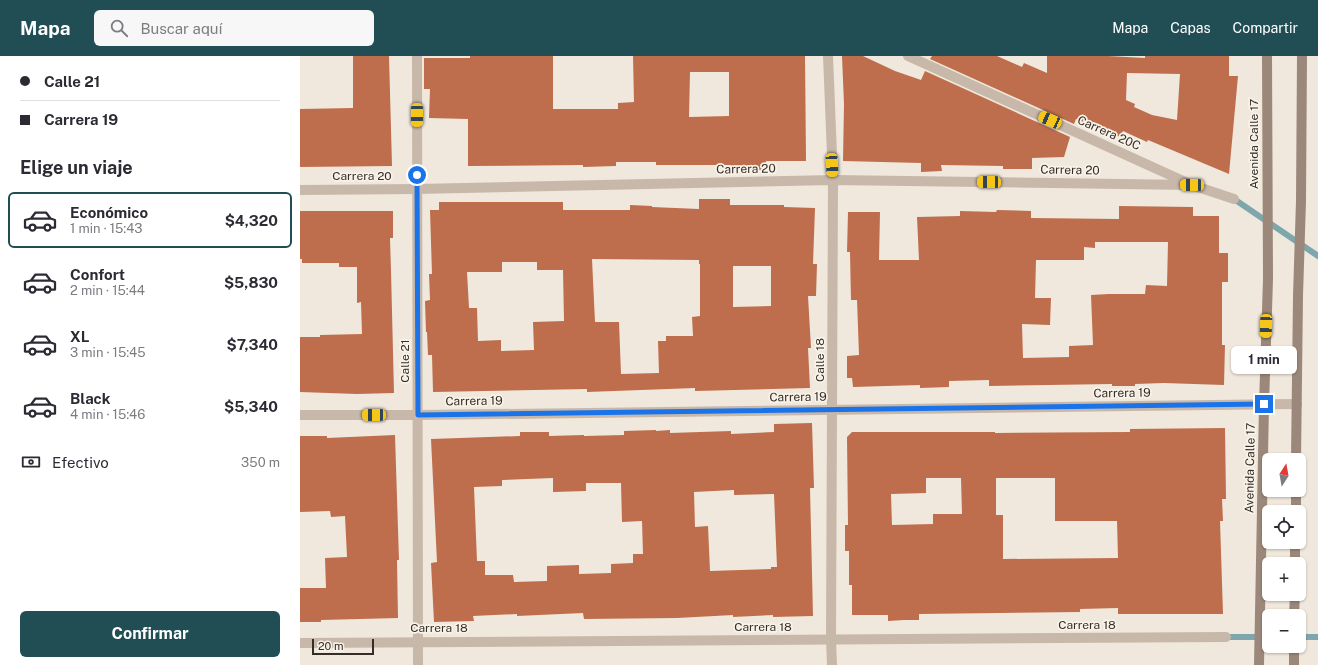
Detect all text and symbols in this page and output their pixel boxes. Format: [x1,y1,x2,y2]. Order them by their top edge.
search box [94,10,374,46]
text: Mapa [20,17,70,39]
icon: search [108,17,130,39]
text: Buscar aquí [140,20,222,37]
text: Mapa [1112,20,1148,36]
text: Capas [1170,20,1211,36]
text: Compartir [1233,20,1298,36]
text: Calle 21 [44,73,100,90]
street label: Avenida Calle 17 [1247,99,1261,189]
car [411,103,423,127]
car [1037,110,1063,130]
text: Carrera 19 [44,111,118,128]
street label: Carrera 20C [1075,113,1143,153]
car [825,153,839,177]
text: Elige un viaje [20,157,133,178]
street label: Carrera 20 [716,161,776,177]
street label: Carrera 20 [1040,162,1100,178]
route start [408,166,426,184]
street label: Carrera 20 [332,169,392,183]
car [977,176,1001,188]
car [1180,179,1204,191]
icon: car [22,202,58,238]
text: Económico [70,204,148,221]
text: $4,320 [225,212,278,229]
text: 1 min · 15:43 [70,221,143,236]
icon: car [22,264,58,300]
text: Confort [70,266,125,283]
text: $5,830 [224,274,278,291]
text: 2 min · 15:44 [70,283,145,298]
car [1260,314,1272,338]
icon: car [22,326,58,362]
text: XL [70,328,89,345]
text: $7,340 [227,336,278,353]
street label: Calle 18 [813,338,827,382]
street label: Calle 21 [398,339,412,383]
text: 3 min · 15:45 [70,345,145,360]
callout: 1 min [1231,346,1297,374]
text: 1 min [1248,352,1280,367]
street label: Carrera 19 [1093,386,1151,400]
icon: car [22,388,58,424]
text: Black [70,390,110,407]
street label: Carrera 19 [769,390,827,404]
street label: Carrera 19 [445,394,503,408]
route end [1255,395,1273,413]
text: $5,340 [224,398,278,415]
text: 4 min · 15:46 [70,407,145,422]
car [362,409,386,421]
street label: Avenida Calle 17 [1242,423,1258,513]
icon: cash [20,451,42,473]
north arrow [1262,453,1306,497]
map controls [1262,453,1306,653]
text: Efectivo [52,454,109,471]
text: 350 m [241,455,280,470]
button: locate [1262,505,1306,549]
button: + [1262,557,1306,601]
button: − [1262,609,1306,653]
button: Confirmar [20,611,280,657]
street label: Carrera 18 [1058,618,1116,632]
street label: Carrera 18 [734,620,792,634]
street label: Carrera 18 [410,621,468,635]
scale bar [312,637,374,656]
text: 20 m [318,640,343,652]

